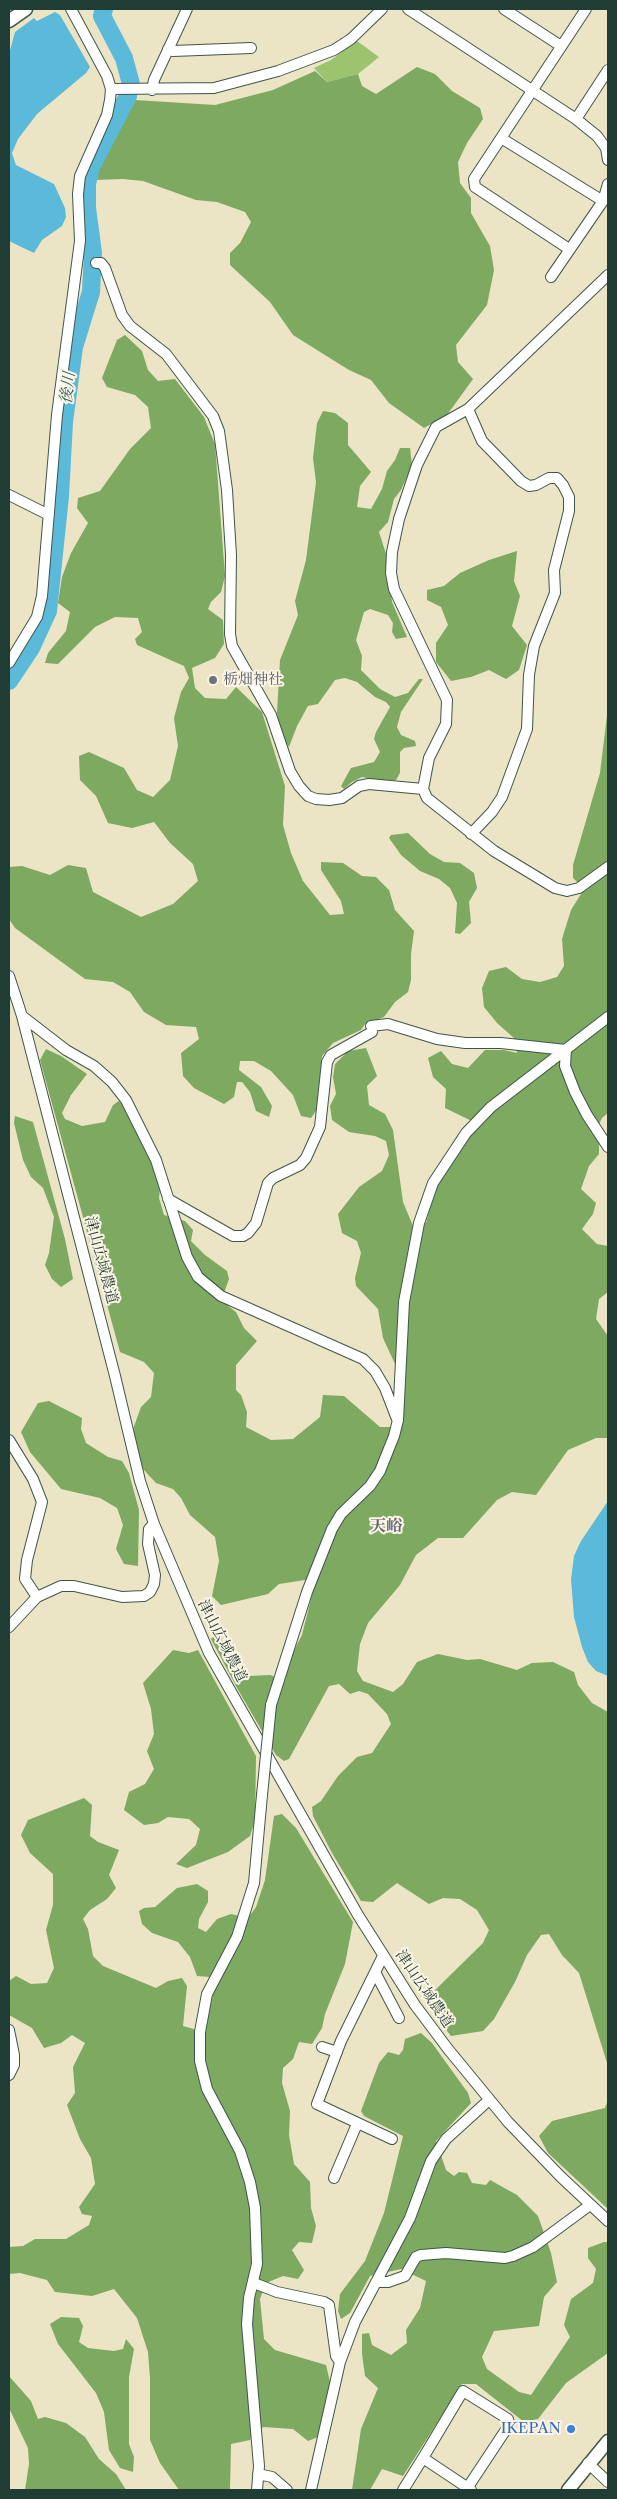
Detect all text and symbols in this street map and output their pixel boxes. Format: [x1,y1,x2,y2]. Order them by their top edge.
water label: 後川 [57,371,79,405]
place label: 栃畑神社 [223,671,283,689]
marker: 栃畑神社 [207,674,219,686]
street label: 津山広域農道 [81,1214,121,1306]
district label: 天峪 [370,1516,402,1536]
street label: 津山広域農道 [194,1597,250,1685]
street label: 津山広域農道 [391,1947,457,2031]
place label: IKEPAN [501,2420,561,2438]
marker: IKEPAN [565,2423,577,2435]

